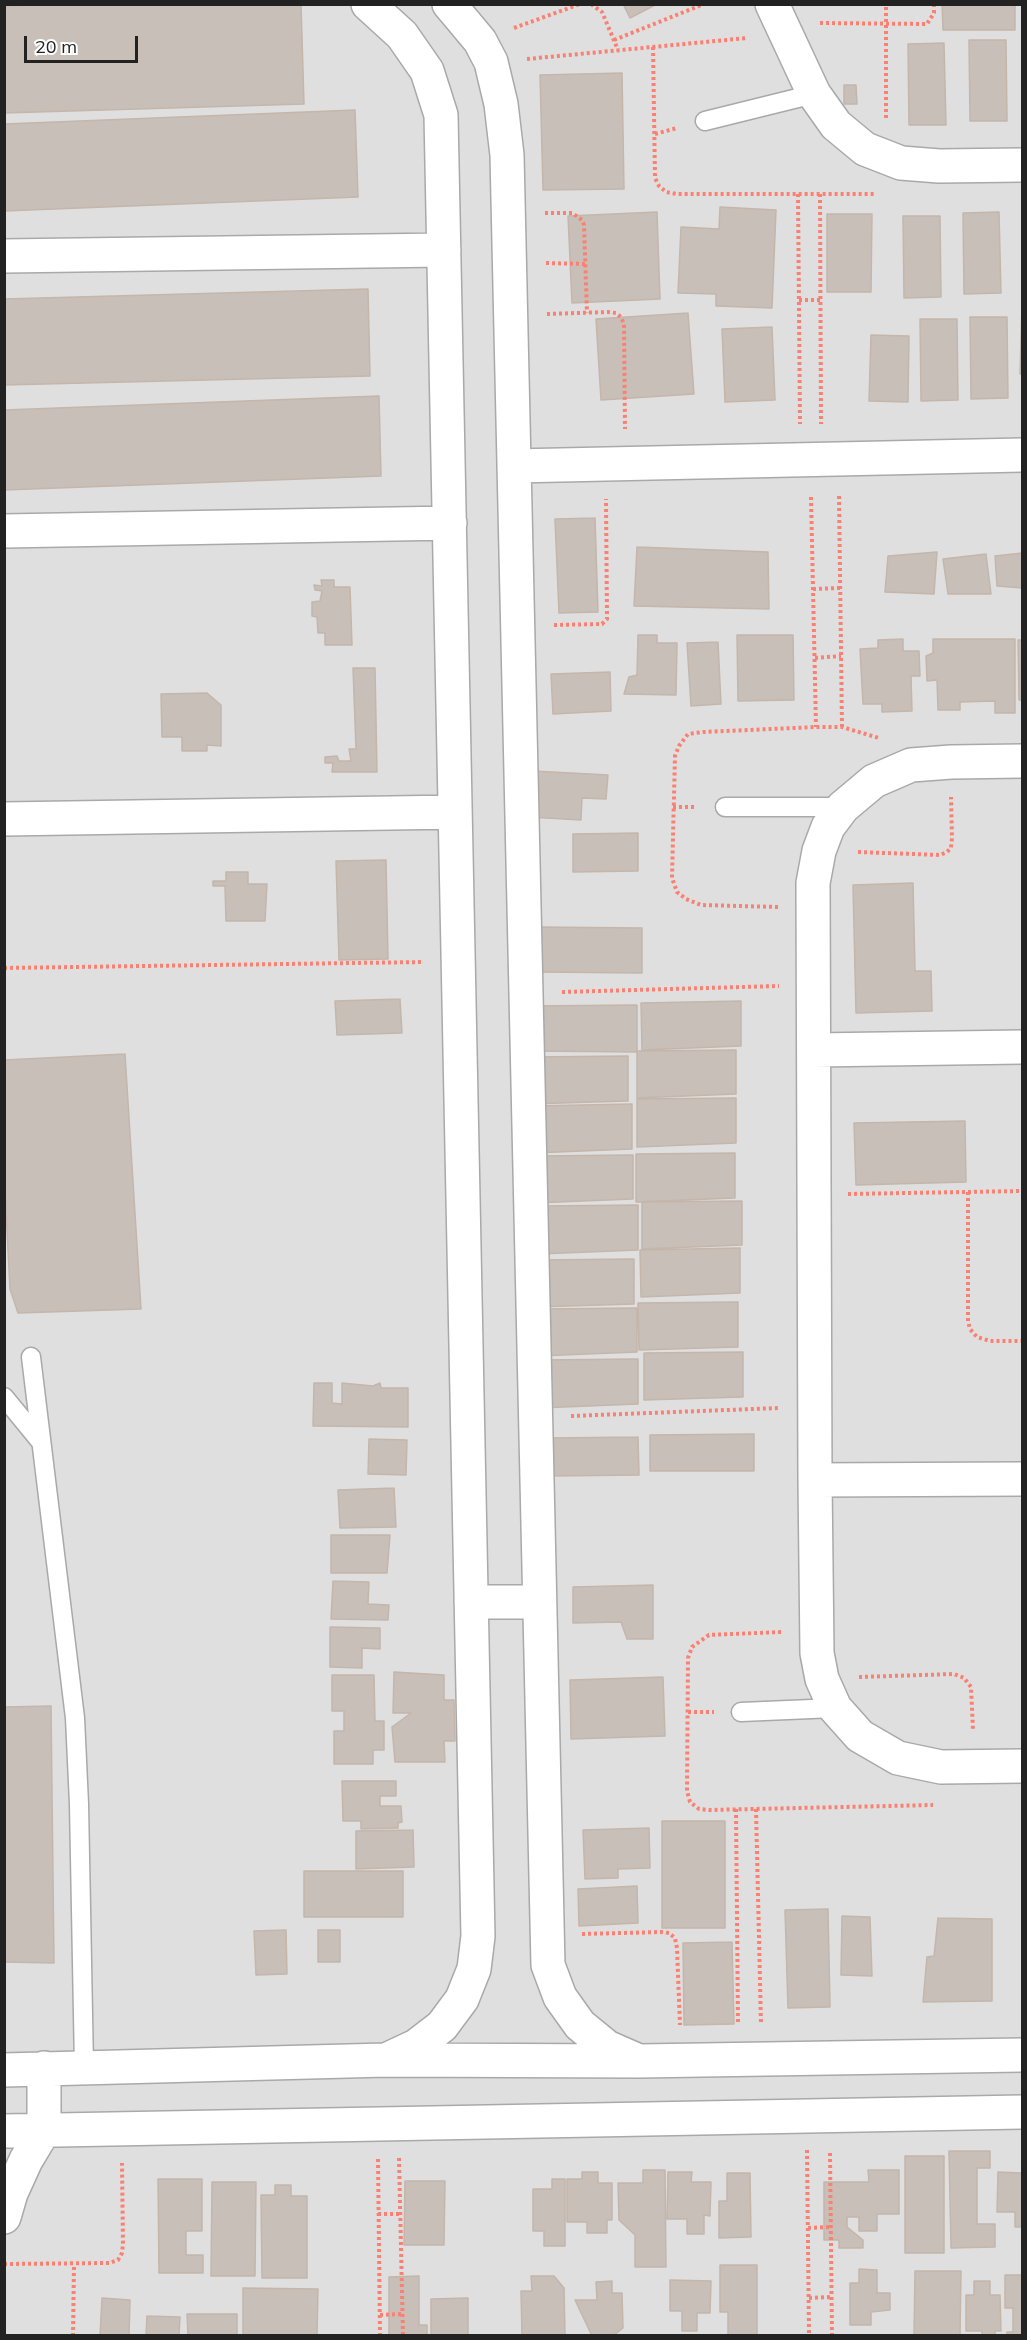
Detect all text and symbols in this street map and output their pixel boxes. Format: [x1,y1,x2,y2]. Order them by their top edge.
scale bar [27,24,141,62]
text: 20 m [35,35,77,58]

